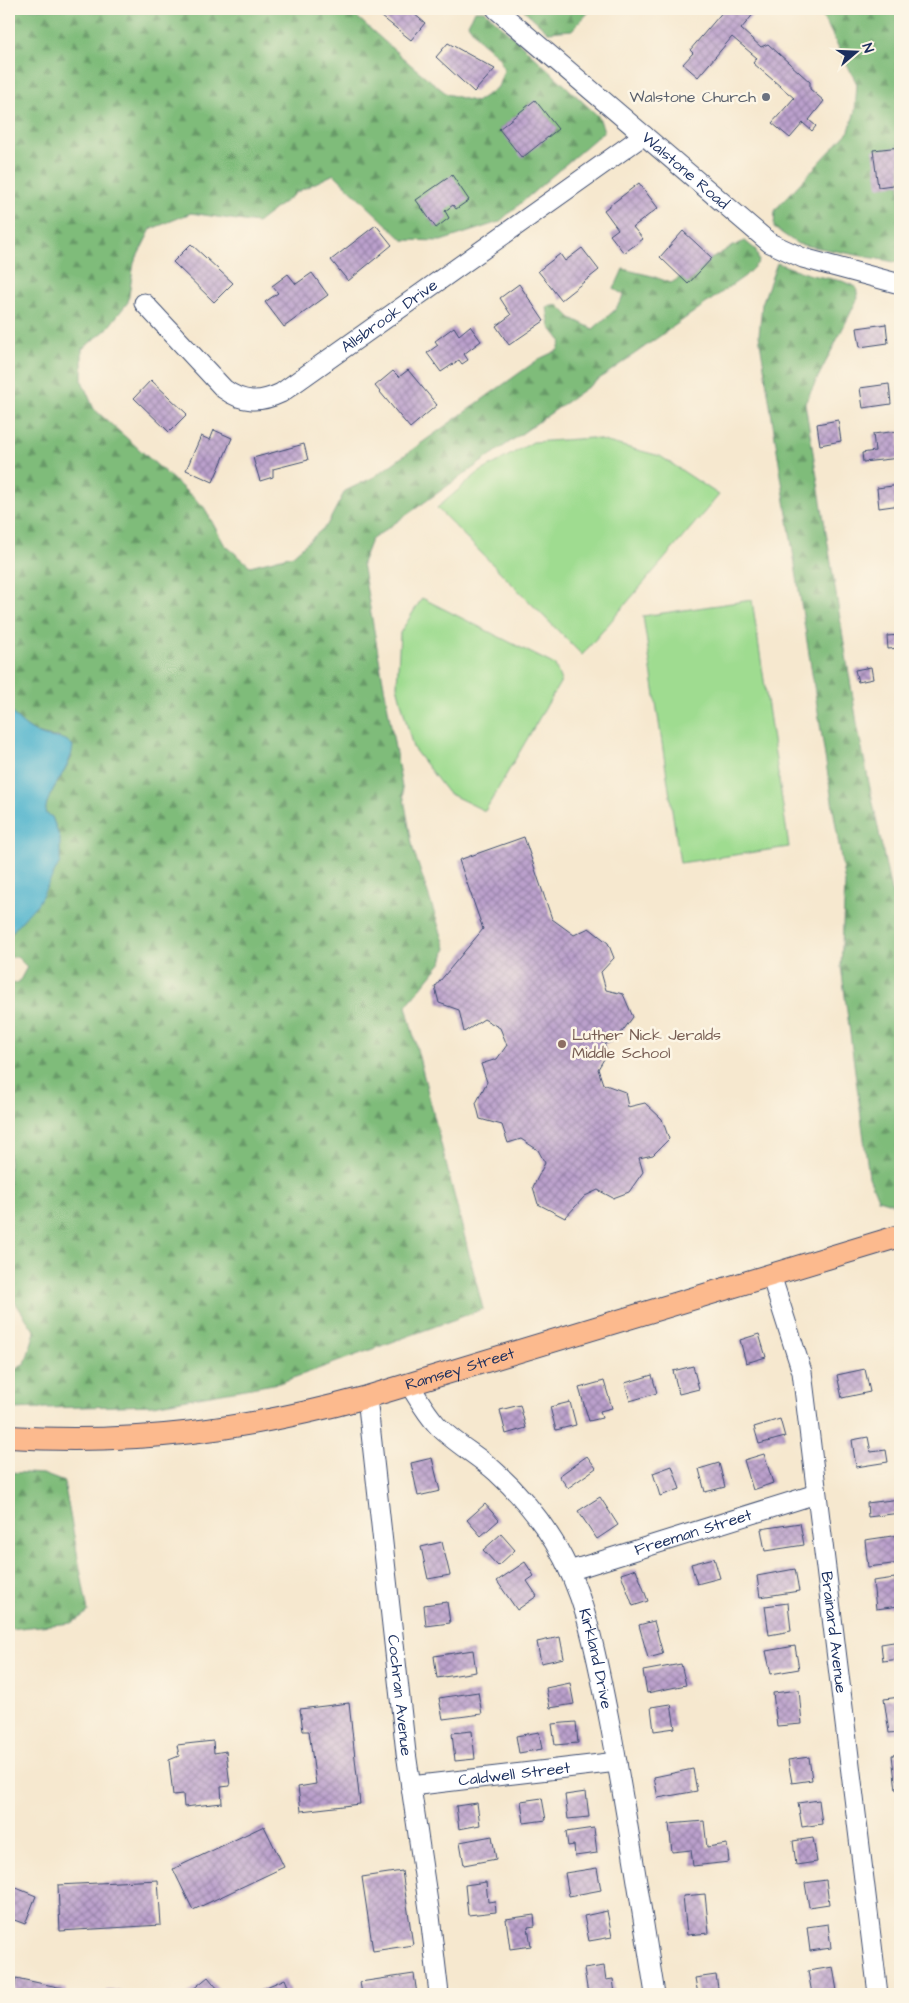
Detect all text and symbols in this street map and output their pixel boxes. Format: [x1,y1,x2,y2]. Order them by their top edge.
north arrow [832,28,882,78]
text: N [856,41,878,56]
place label: Walstone Church [629,86,756,108]
marker: Walstone Church [760,91,772,103]
street label: Walstone Road [637,127,734,214]
street label: Allsbrook Drive [337,274,442,358]
place label: Luther Nick Jeralds Middle School [572,1024,721,1064]
marker: Luther Nick Jeralds Middle School [556,1038,568,1050]
street label: Ramsey Street [403,1342,518,1396]
street label: Freeman Street [632,1504,755,1561]
street label: Brainard Avenue [815,1570,852,1695]
street label: Kirkland Drive [573,1606,618,1711]
street label: Cochran Avenue [382,1634,417,1757]
street label: Caldwell Street [457,1756,572,1791]

